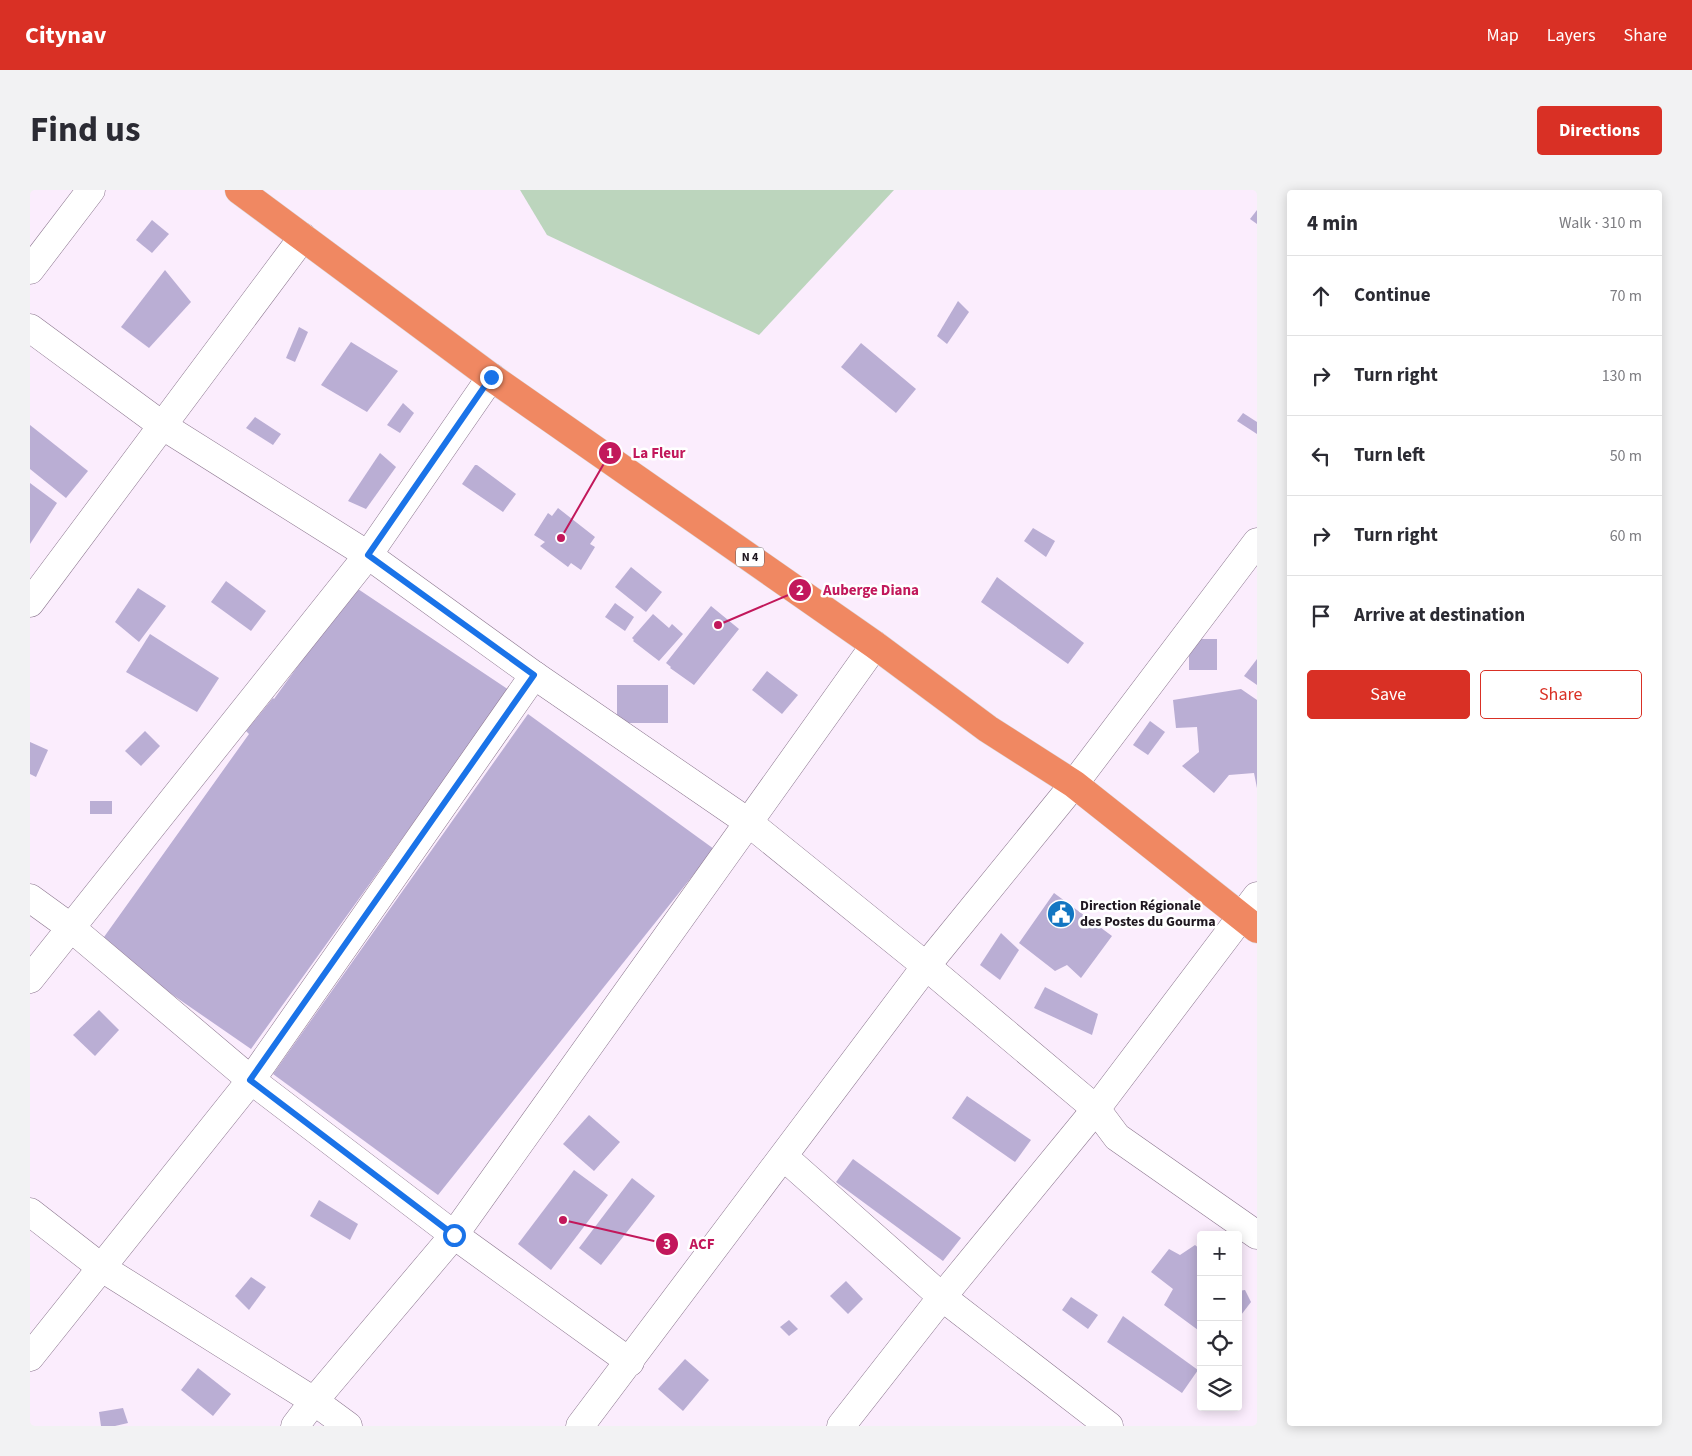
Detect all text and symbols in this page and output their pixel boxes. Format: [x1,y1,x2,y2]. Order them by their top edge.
text: Citynav [25,18,106,53]
text: Map [1487,23,1519,48]
text: Layers [1547,23,1596,48]
text: Share [1624,23,1667,48]
text: Find us [30,105,140,155]
button: Directions [1537,106,1662,155]
text: 4 min [1307,208,1358,238]
text: Walk · 310 m [1559,212,1642,234]
icon: ahead [1307,282,1335,310]
text: Continue [1354,282,1431,309]
text: 70 m [1610,285,1642,307]
icon: right [1307,362,1335,390]
text: Turn right [1354,362,1438,389]
text: 130 m [1602,365,1642,387]
route end [480,366,503,389]
callout: La Fleur [598,438,696,468]
icon: left [1307,442,1335,470]
text: Turn left [1354,442,1425,469]
text: 1 [606,443,614,464]
text: La Fleur [632,443,686,464]
text: 50 m [1610,445,1642,467]
icon: right [1307,522,1335,550]
text: Turn right [1354,522,1438,549]
text: 60 m [1610,525,1642,547]
road number: N 4 [736,548,764,567]
callout: Auberge Diana [788,575,929,605]
text: 2 [796,580,804,601]
text: Auberge Diana [822,580,919,601]
icon: arrive [1307,602,1335,630]
text: Arrive at destination [1354,602,1525,629]
button: Save [1307,670,1470,719]
button: Share [1480,670,1642,719]
place label: Direction Régionale des Postes du Gourma [1080,896,1216,932]
public building icon: Direction Régionale des Postes du Gourma [1046,899,1076,929]
route start [443,1224,466,1247]
callout: ACF [654,1229,725,1259]
map controls [1197,1231,1242,1411]
button: + [1197,1231,1242,1276]
text: 3 [663,1234,671,1255]
text: ACF [688,1234,715,1255]
button: − [1197,1276,1242,1321]
button: locate [1197,1321,1242,1366]
button: layers [1197,1366,1242,1411]

